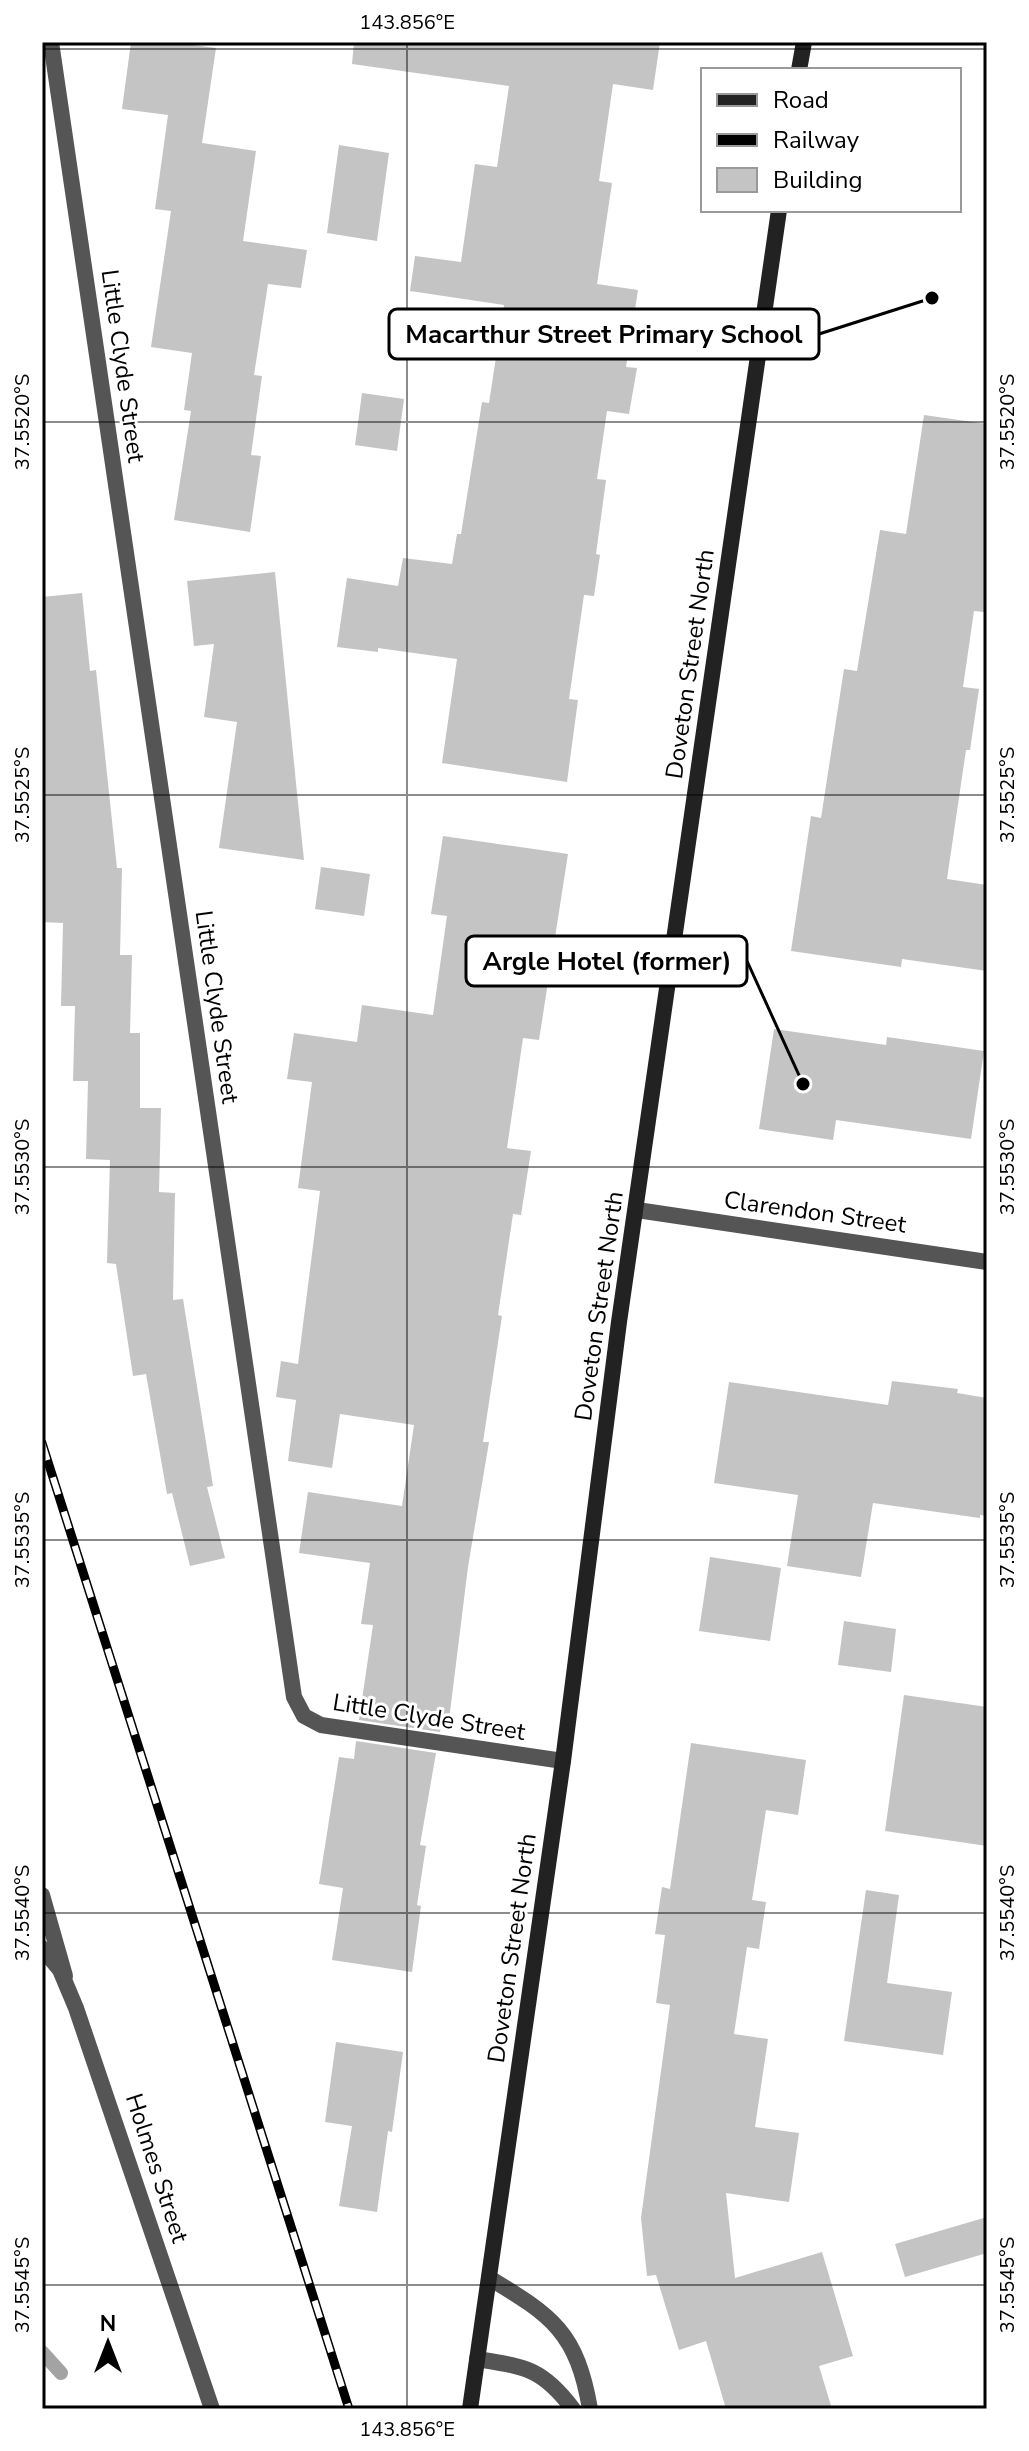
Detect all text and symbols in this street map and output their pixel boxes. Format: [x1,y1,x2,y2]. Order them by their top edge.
text: 143.856°E [359,9,455,36]
legend [701,68,961,212]
text: Road [773,84,829,116]
text: Railway [773,124,860,156]
text: Building [773,164,863,196]
street label: Little Clyde Street [94,267,152,465]
callout: Macarthur Street Primary School [389,309,819,359]
text: Macarthur Street Primary School [405,317,803,352]
text: 37.5520°S [9,374,36,470]
text: 37.5520°S [994,374,1021,470]
street label: Doveton Street North [658,547,722,781]
text: 37.5525°S [9,747,36,843]
text: 37.5525°S [994,747,1021,843]
street label: Little Clyde Street [188,908,246,1106]
callout: Argle Hotel (former) [466,936,747,986]
text: Argle Hotel (former) [483,944,731,979]
text: 37.5530°S [9,1119,36,1215]
text: 37.5530°S [994,1119,1021,1215]
street label: Clarendon Street [722,1183,909,1241]
street label: Doveton Street North [567,1189,631,1423]
text: 37.5535°S [9,1492,36,1588]
text: 37.5535°S [994,1492,1021,1588]
street label: Little Clyde Street [330,1686,528,1748]
street label: Doveton Street North [480,1831,544,2065]
text: 37.5540°S [9,1865,36,1961]
text: 37.5540°S [994,1865,1021,1961]
street label: Holmes Street [118,2089,196,2247]
text: 37.5545°S [9,2237,36,2333]
text: 37.5545°S [994,2237,1021,2333]
north arrow [68,2303,148,2383]
text: N [100,2309,116,2339]
text: 143.856°E [359,2416,455,2443]

